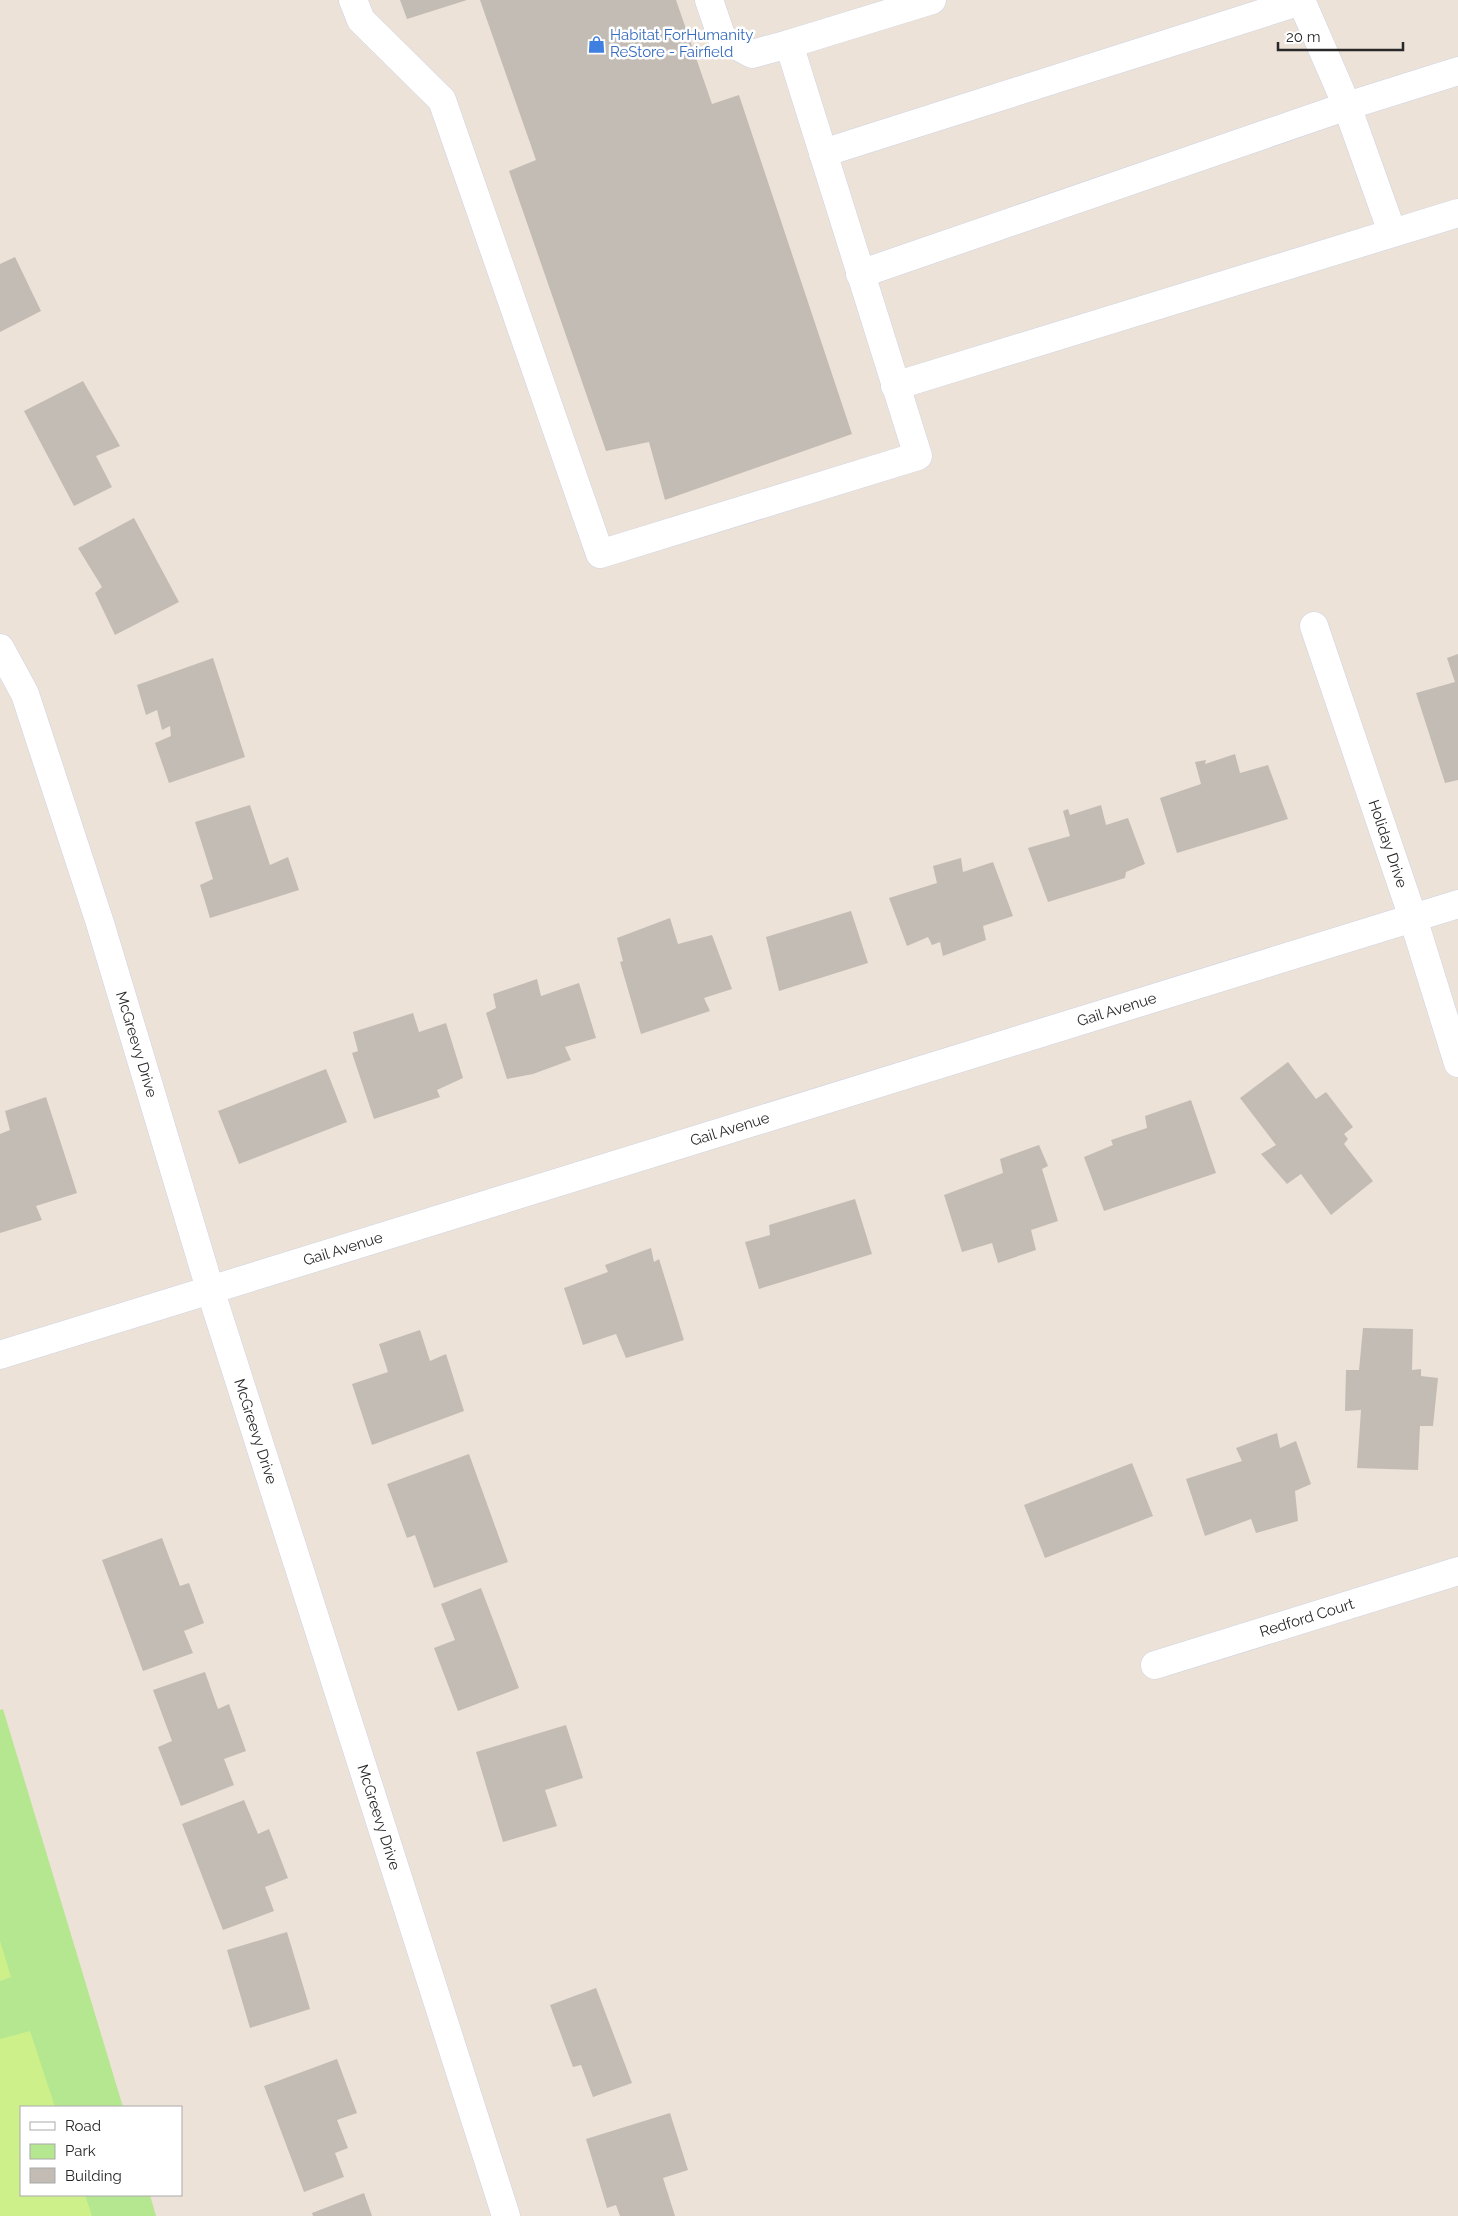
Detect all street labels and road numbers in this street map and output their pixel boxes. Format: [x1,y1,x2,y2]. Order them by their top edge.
street label: Holiday Drive [1365,797,1411,890]
street label: McGreevy Drive [112,989,161,1100]
street label: Gail Avenue [1075,989,1159,1030]
street label: Gail Avenue [688,1108,772,1150]
street label: Gail Avenue [301,1228,385,1270]
street label: McGreevy Drive [230,1376,281,1487]
street label: Redford Court [1257,1595,1356,1641]
street label: McGreevy Drive [353,1762,404,1872]

